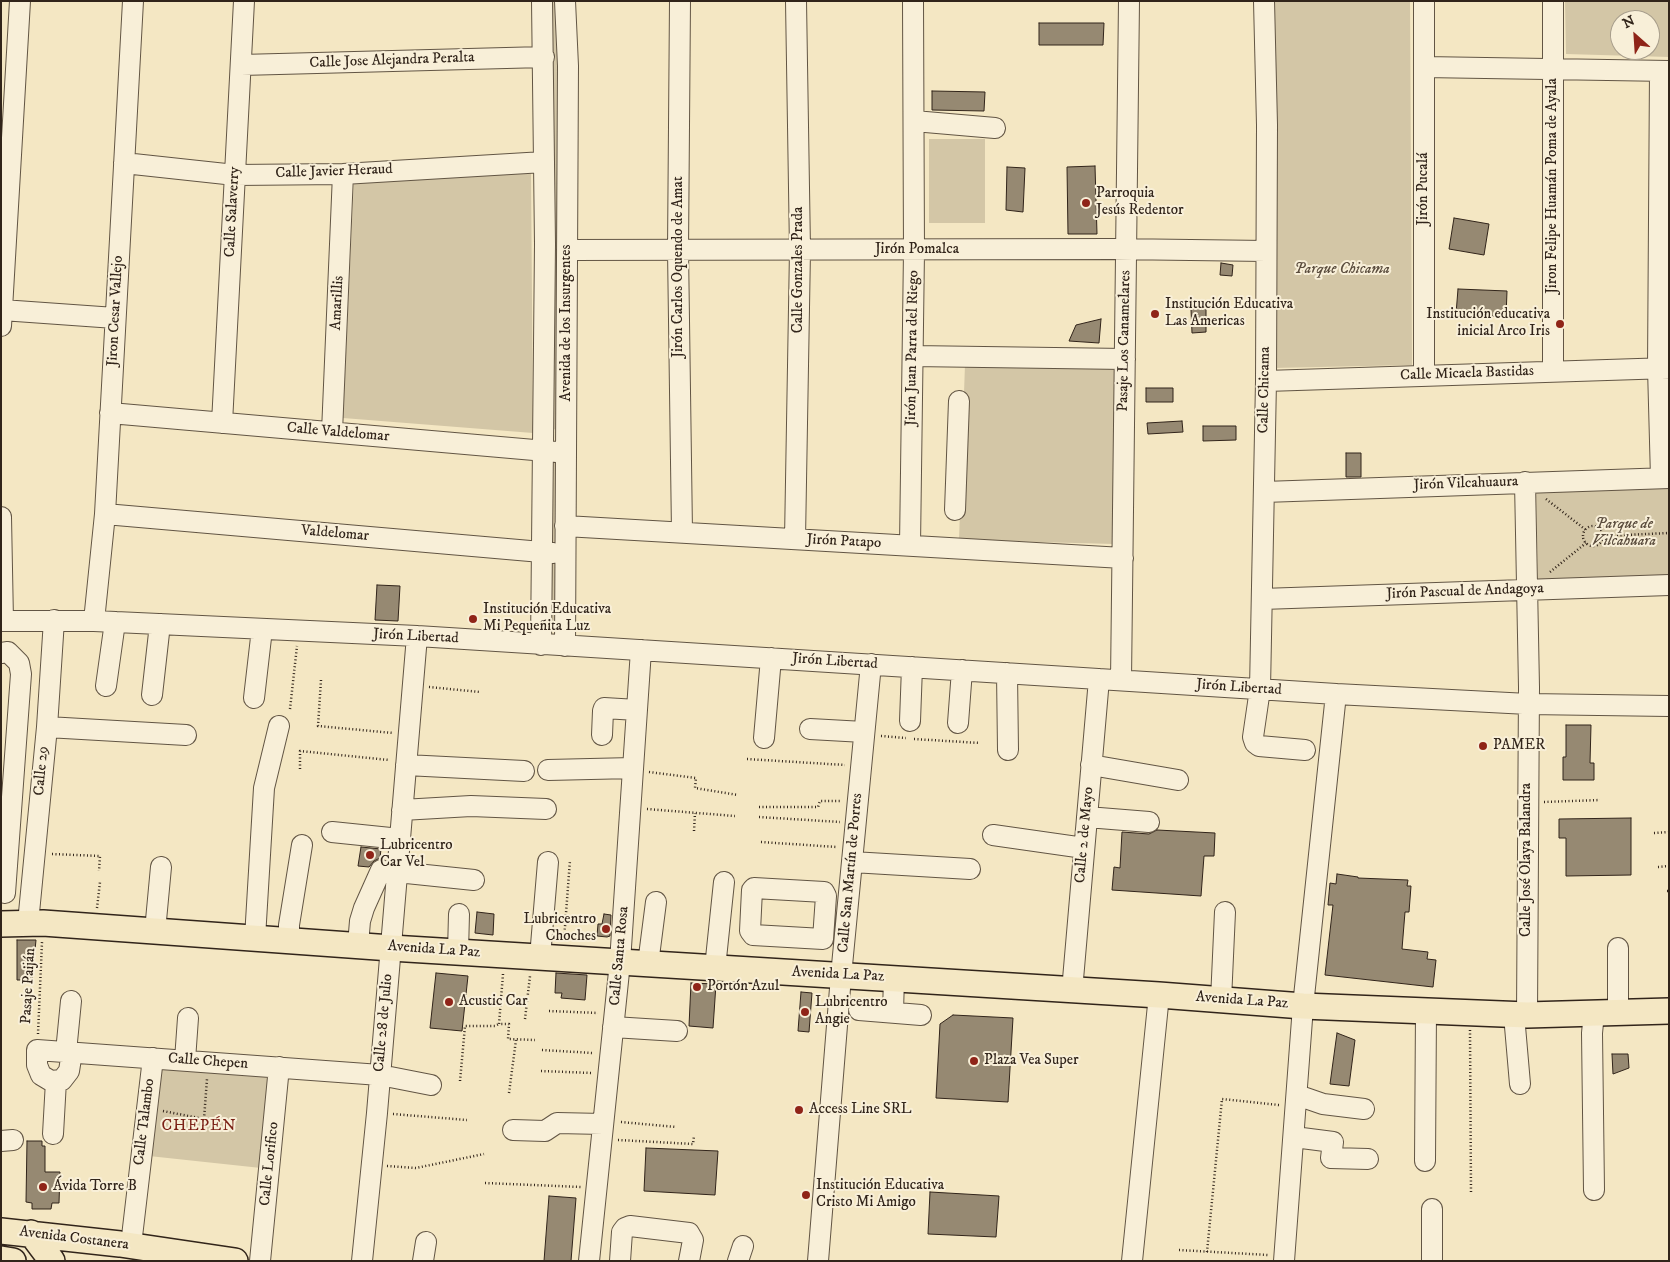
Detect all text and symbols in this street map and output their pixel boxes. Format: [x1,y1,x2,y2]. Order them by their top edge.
north arrow [1610,10,1660,60]
text: N [1620,12,1638,33]
street label: Calle Jose Alejandra Peralta [309,49,475,73]
street label: Jiron Felipe Huamán Poma de Ayala [1544,78,1562,294]
street label: Jirón Pucalá [1415,152,1433,226]
street label: Calle Javier Heraud [275,161,393,183]
street label: Calle Salaverry [222,166,244,258]
street label: Jirón Carlos Oquendo de Amat [670,176,688,358]
place label: Parroquia Jesús Redentor [1096,185,1184,220]
marker: Parroquia Jesús Redentor [1080,197,1092,209]
street label: Calle Gonzales Prada [790,207,808,333]
street label: Jirón Pomalca [875,241,959,259]
street label: Avenida de los Insurgentes [558,245,576,401]
street label: Jiron Cesar Vallejo [104,255,128,367]
park label: Parque Chicama [1294,261,1390,279]
street label: Jirón Juan Parra del Riego [903,270,923,426]
street label: Pasaje Los Canamelares [1115,270,1135,412]
street label: Amarillis [328,275,348,331]
place label: Institución Educativa Las Americas [1165,296,1293,331]
place label: Institución educativa inicial Arco Iris [1426,306,1550,341]
marker: Institución Educativa Las Americas [1149,308,1161,320]
marker: Institución educativa inicial Arco Iris [1554,318,1566,330]
street label: Calle Chicama [1255,346,1275,434]
street label: Calle Micaela Bastidas [1400,363,1534,385]
street label: Calle Valdelomar [286,420,390,446]
street label: Jirón Vilcahuaura [1413,473,1519,495]
park label: Parque de Vilcahuara [1592,516,1656,551]
street label: Valdelomar [300,522,370,546]
street label: Jirón Patapo [806,531,882,553]
street label: Jirón Pascual de Andagoya [1386,580,1544,604]
place label: Institución Educativa Mi Pequeñita Luz [483,601,611,636]
marker: Institución Educativa Mi Pequeñita Luz [467,613,479,625]
street label: Jirón Libertad [373,626,459,648]
street label: Jirón Libertad [792,650,878,674]
street label: Jirón Libertad [1196,676,1282,700]
place label: PAMER [1493,737,1545,755]
marker: PAMER [1477,740,1489,752]
street label: Calle 29 [31,746,53,796]
street label: Calle José Olaya Balandra [1518,783,1536,937]
street label: Calle 2 de Mayo [1072,786,1098,884]
street label: Calle San Martín de Porres [835,792,867,954]
place label: Lubricentro Car Vel [380,837,453,872]
marker: Lubricentro Car Vel [364,849,376,861]
street label: Calle Santa Rosa [607,906,633,1006]
place label: Lubricentro Choches [523,911,596,946]
marker: Lubricentro Choches [600,923,612,935]
street label: Avenida La Paz [387,938,481,962]
street label: Pasaje Paiján [18,947,40,1025]
street label: Avenida La Paz [791,964,885,986]
street label: Calle 28 de Julio [371,973,397,1073]
place label: Portón Azul [707,978,779,996]
marker: Portón Azul [691,981,703,993]
street label: Avenida La Paz [1195,989,1289,1013]
place label: Acustic Car [459,993,528,1011]
place label: Lubricentro Angie [815,994,888,1029]
marker: Acustic Car [443,996,455,1008]
marker: Lubricentro Angie [799,1006,811,1018]
street label: Calle Chepen [167,1050,249,1074]
place label: Plaza Vea Super [984,1052,1079,1070]
marker: Plaza Vea Super [968,1055,980,1067]
street label: Calle Talambo [131,1077,159,1167]
place label: Access Line SRL [809,1101,911,1119]
marker: Access Line SRL [793,1104,805,1116]
district label: CHEPÉN [161,1117,237,1137]
street label: Calle Lorifico [257,1121,283,1207]
place label: Institución Educativa Cristo Mi Amigo [816,1177,944,1212]
place label: Ávida Torre B [53,1178,137,1196]
marker: Ávida Torre B [37,1181,49,1193]
marker: Institución Educativa Cristo Mi Amigo [800,1189,812,1201]
street label: Avenida Costanera [18,1223,130,1255]

